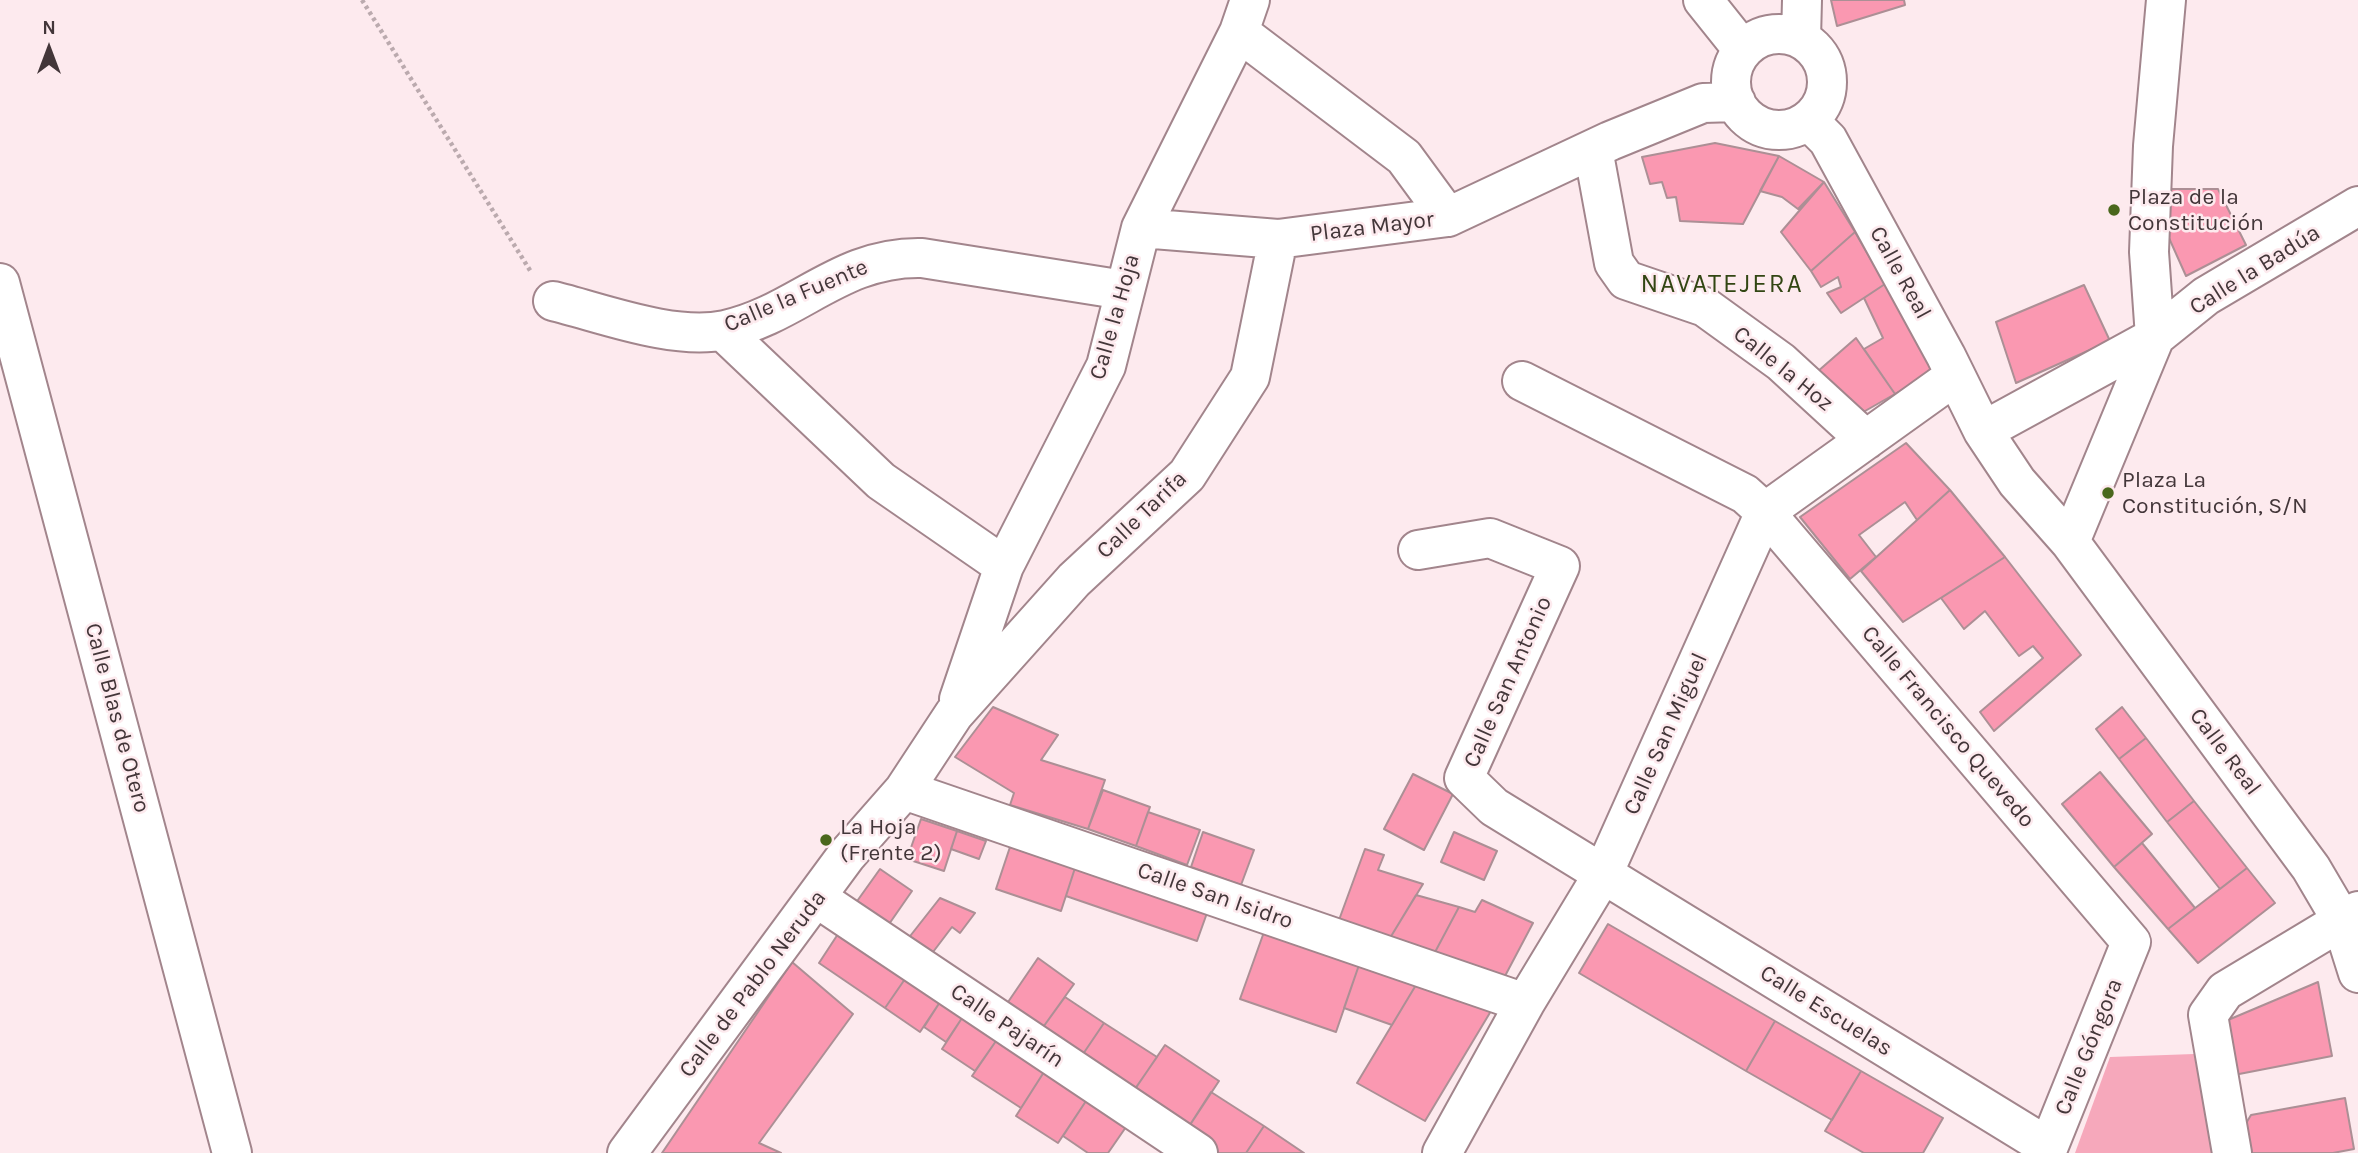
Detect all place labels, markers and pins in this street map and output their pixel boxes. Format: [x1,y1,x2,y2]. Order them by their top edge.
place label: Plaza de la Constitución [2128,183,2264,237]
marker: Plaza de la Constitución [2106,202,2122,218]
place label: Plaza La Constitución, S/N [2122,466,2308,520]
marker: Plaza La Constitución, S/N [2100,485,2116,501]
place label: La Hoja (Frente 2) [840,813,942,867]
marker: La Hoja (Frente 2) [818,832,834,848]

